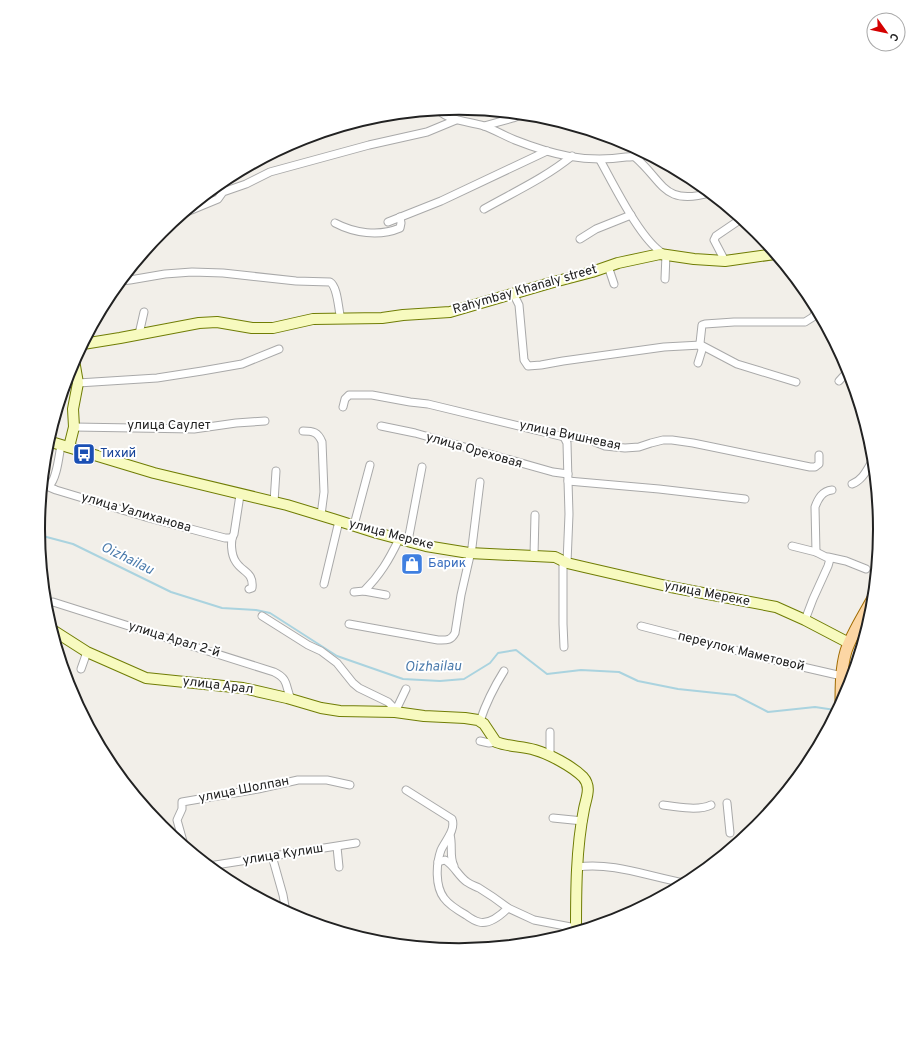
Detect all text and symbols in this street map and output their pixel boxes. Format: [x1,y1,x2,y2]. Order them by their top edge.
north arrow [866,12,906,52]
text: С [886,30,901,44]
street label: Rahymbay Khanaly street [451,262,599,318]
street label: улица Вишневая [518,417,622,455]
street label: улица Саулет [127,418,211,434]
street label: улица Ореховая [424,430,524,472]
bus stop icon: Тихий [71,441,97,467]
place label: Тихий [100,446,136,462]
street label: улица Уалиханова [79,490,193,536]
street label: улица Мереке [347,516,435,554]
water label: Oizhailau [98,539,156,579]
shop icon: Барик [399,551,425,577]
place label: Барик [428,556,466,572]
street label: улица Мереке [663,578,751,610]
street label: улица Арал 2-й [126,618,222,662]
street label: переулок Маметовой [676,629,806,675]
water label: Oizhailau [405,658,462,676]
street label: улица Арал [182,674,254,698]
street label: улица Шолпан [197,773,291,807]
street label: улица Кулиш [241,841,325,869]

